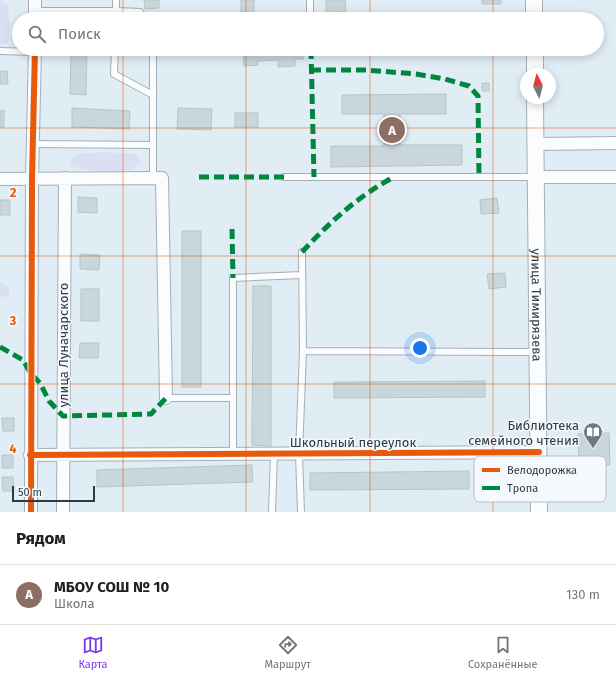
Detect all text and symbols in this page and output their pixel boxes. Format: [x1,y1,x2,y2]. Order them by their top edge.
search box [12,12,604,56]
icon: search [26,23,48,45]
text: Поиск [58,25,101,43]
north arrow [520,68,556,104]
pin: A [379,115,405,145]
text: 2 [10,185,17,200]
street label: улица Тимирязева [529,248,545,362]
street label: улица Луначарского [56,283,71,407]
text: 3 [9,313,17,328]
your location [410,338,430,358]
place label: Библиотека семейного чтения [468,418,579,448]
library icon: Библиотека семейного чтения [582,421,604,449]
street label: Школьный переулок [290,435,416,450]
text: 4 [9,441,17,456]
legend [474,456,606,502]
text: Велодорожка [507,464,577,477]
text: Тропа [507,482,538,495]
scale bar [12,484,95,503]
text: 50 m [18,486,42,499]
text: Рядом [16,528,66,549]
text: МБОУ СОШ № 10 [54,578,169,596]
text: A [25,587,33,602]
text: 130 m [566,587,600,602]
text: Школа [54,596,95,611]
tab: Карта [78,634,108,671]
tab: Маршрут [264,634,311,671]
tab: Сохранённые [468,634,538,671]

